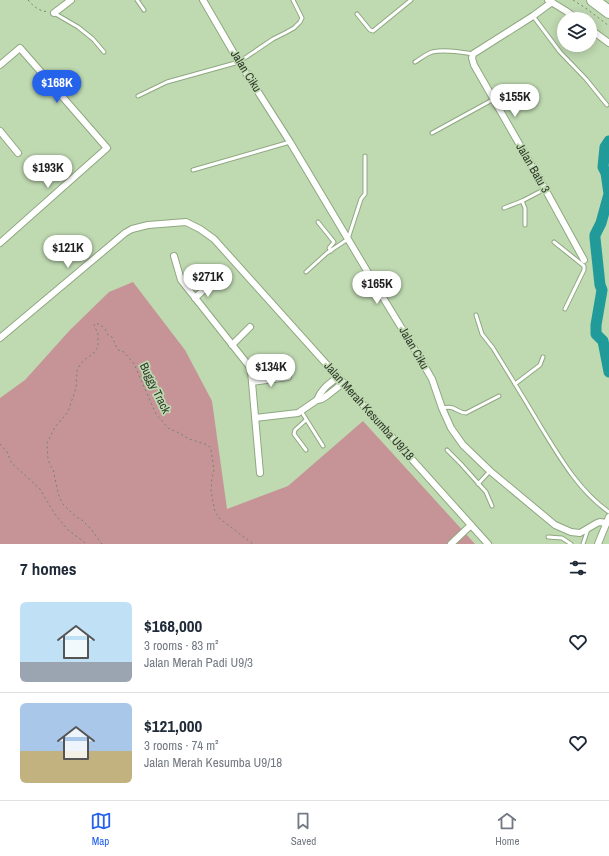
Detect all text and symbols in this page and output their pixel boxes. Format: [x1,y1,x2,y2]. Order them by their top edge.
map controls [557,12,597,52]
button: layers [557,12,597,52]
street label: Jalan Ciku [227,47,265,95]
pin: $168K [29,70,85,104]
text: $168K [41,74,73,91]
pin: $155K [487,84,543,118]
text: $155K [499,88,531,105]
street label: Jalan Batu 3 [512,140,554,196]
pin: $193K [20,155,76,189]
text: $193K [32,159,64,176]
pin: $121K [40,235,96,269]
text: $121K [52,239,84,256]
pin: $271K [180,264,236,298]
text: $271K [192,268,224,285]
pin: $165K [349,271,405,305]
text: $165K [361,275,393,292]
street label: Jalan Ciku [395,324,433,372]
pin: $134K [243,354,299,388]
text: $134K [255,358,287,375]
street label: Jalan Merah Kesumba U9/18 [320,358,418,464]
street label: Buggy Track [136,360,174,416]
text: 7 homes [20,557,77,580]
icon: filters [567,557,589,579]
text: $168,000 [144,614,202,637]
icon: home [52,618,100,666]
icon: heart [567,631,589,653]
text: 3 rooms · 83 m² [144,637,219,654]
text: Jalan Merah Padi U9/3 [144,654,253,671]
text: $121,000 [144,714,202,737]
icon: home [52,719,100,767]
icon: heart [567,732,589,754]
text: 3 rooms · 74 m² [144,737,219,754]
text: Jalan Merah Kesumba U9/18 [144,754,282,771]
tab: Map [90,810,112,848]
tab: Saved [291,810,316,848]
tab: Home [495,810,519,848]

